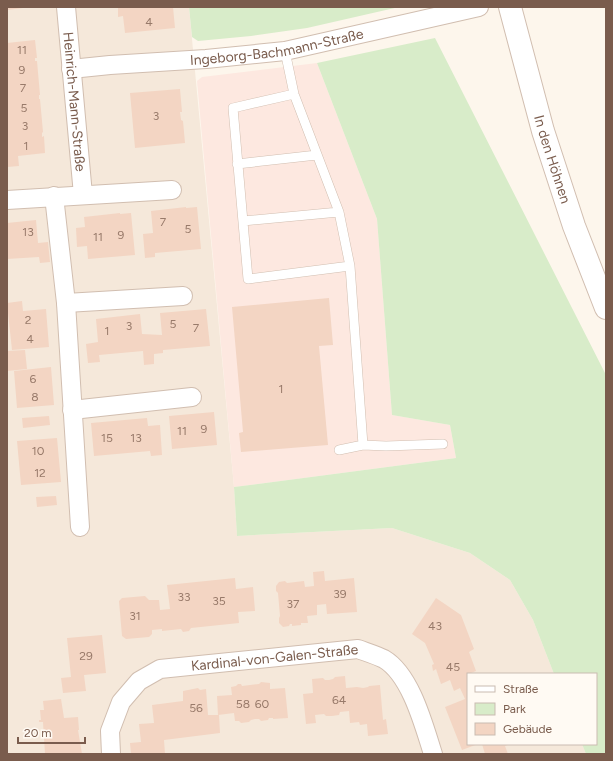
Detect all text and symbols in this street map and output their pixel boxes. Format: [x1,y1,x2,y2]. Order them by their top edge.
house number: 4 [145,15,153,29]
street label: Ingeborg-Bachmann-Straße [189,25,365,68]
street label: Heinrich-Mann-Straße [60,31,89,173]
house number: 11 [17,43,27,57]
house number: 9 [19,63,26,77]
house number: 7 [20,81,27,95]
house number: 5 [21,101,28,115]
house number: 3 [153,109,159,123]
street label: In den Höhnen [531,113,575,206]
house number: 3 [22,119,28,133]
house number: 1 [24,139,28,153]
house number: 7 [160,215,167,229]
house number: 5 [185,222,192,236]
house number: 13 [22,225,34,239]
house number: 9 [118,228,125,242]
house number: 11 [93,230,103,244]
house number: 2 [25,313,31,327]
house number: 5 [170,317,177,331]
house number: 3 [126,319,132,333]
house number: 7 [193,321,200,335]
house number: 1 [105,324,109,338]
house number: 4 [26,332,34,346]
house number: 6 [30,372,37,386]
house number: 1 [279,382,283,396]
house number: 8 [31,390,39,404]
house number: 9 [201,422,208,436]
house number: 11 [177,424,187,438]
house number: 15 [101,431,113,445]
house number: 13 [130,431,142,445]
house number: 10 [32,444,45,458]
house number: 12 [34,466,46,480]
house number: 39 [333,587,347,601]
house number: 33 [177,590,191,604]
house number: 35 [212,594,226,608]
house number: 37 [287,597,300,611]
house number: 31 [129,609,141,623]
house number: 43 [428,619,442,633]
street label: Kardinal-von-Galen-Straße [190,640,359,674]
house number: 29 [79,649,93,663]
house number: 45 [446,660,460,674]
legend [467,673,597,745]
text: Straße [503,682,539,696]
house number: 64 [332,693,347,707]
house number: 58 [236,697,250,711]
house number: 60 [255,697,270,711]
house number: 56 [189,701,203,715]
text: Park [503,702,526,716]
scale bar [18,719,85,745]
text: Gebäude [503,722,553,736]
text: 20 m [24,726,52,740]

